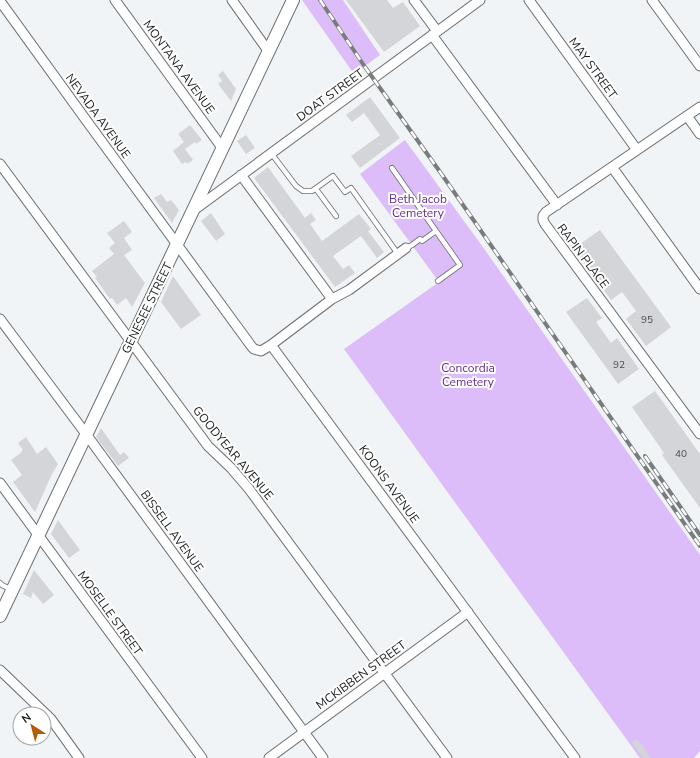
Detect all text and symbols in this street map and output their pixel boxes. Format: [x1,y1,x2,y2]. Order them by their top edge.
street label: MONTANA AVENUE [140,17,218,117]
street label: MAY STREET [565,34,621,102]
street label: DOAT STREET [293,65,368,125]
street label: NEVADA AVENUE [62,71,134,161]
park label: Beth Jacob Cemetery [389,191,447,221]
street label: RAPIN PLACE [553,221,613,291]
street label: GENESEE STREET [118,259,176,356]
house number: 95 [641,313,653,327]
house number: 92 [613,358,625,372]
park label: Concordia Cemetery [441,360,495,390]
street label: GOODYEAR AVENUE [189,403,277,503]
street label: KOONS AVENUE [355,442,423,526]
house number: 40 [675,447,687,461]
street label: BISSELL AVENUE [137,487,207,575]
street label: MOSELLE STREET [74,568,146,659]
street label: MCKIBBEN STREET [313,636,410,713]
north arrow [12,706,52,746]
text: N [19,710,34,727]

